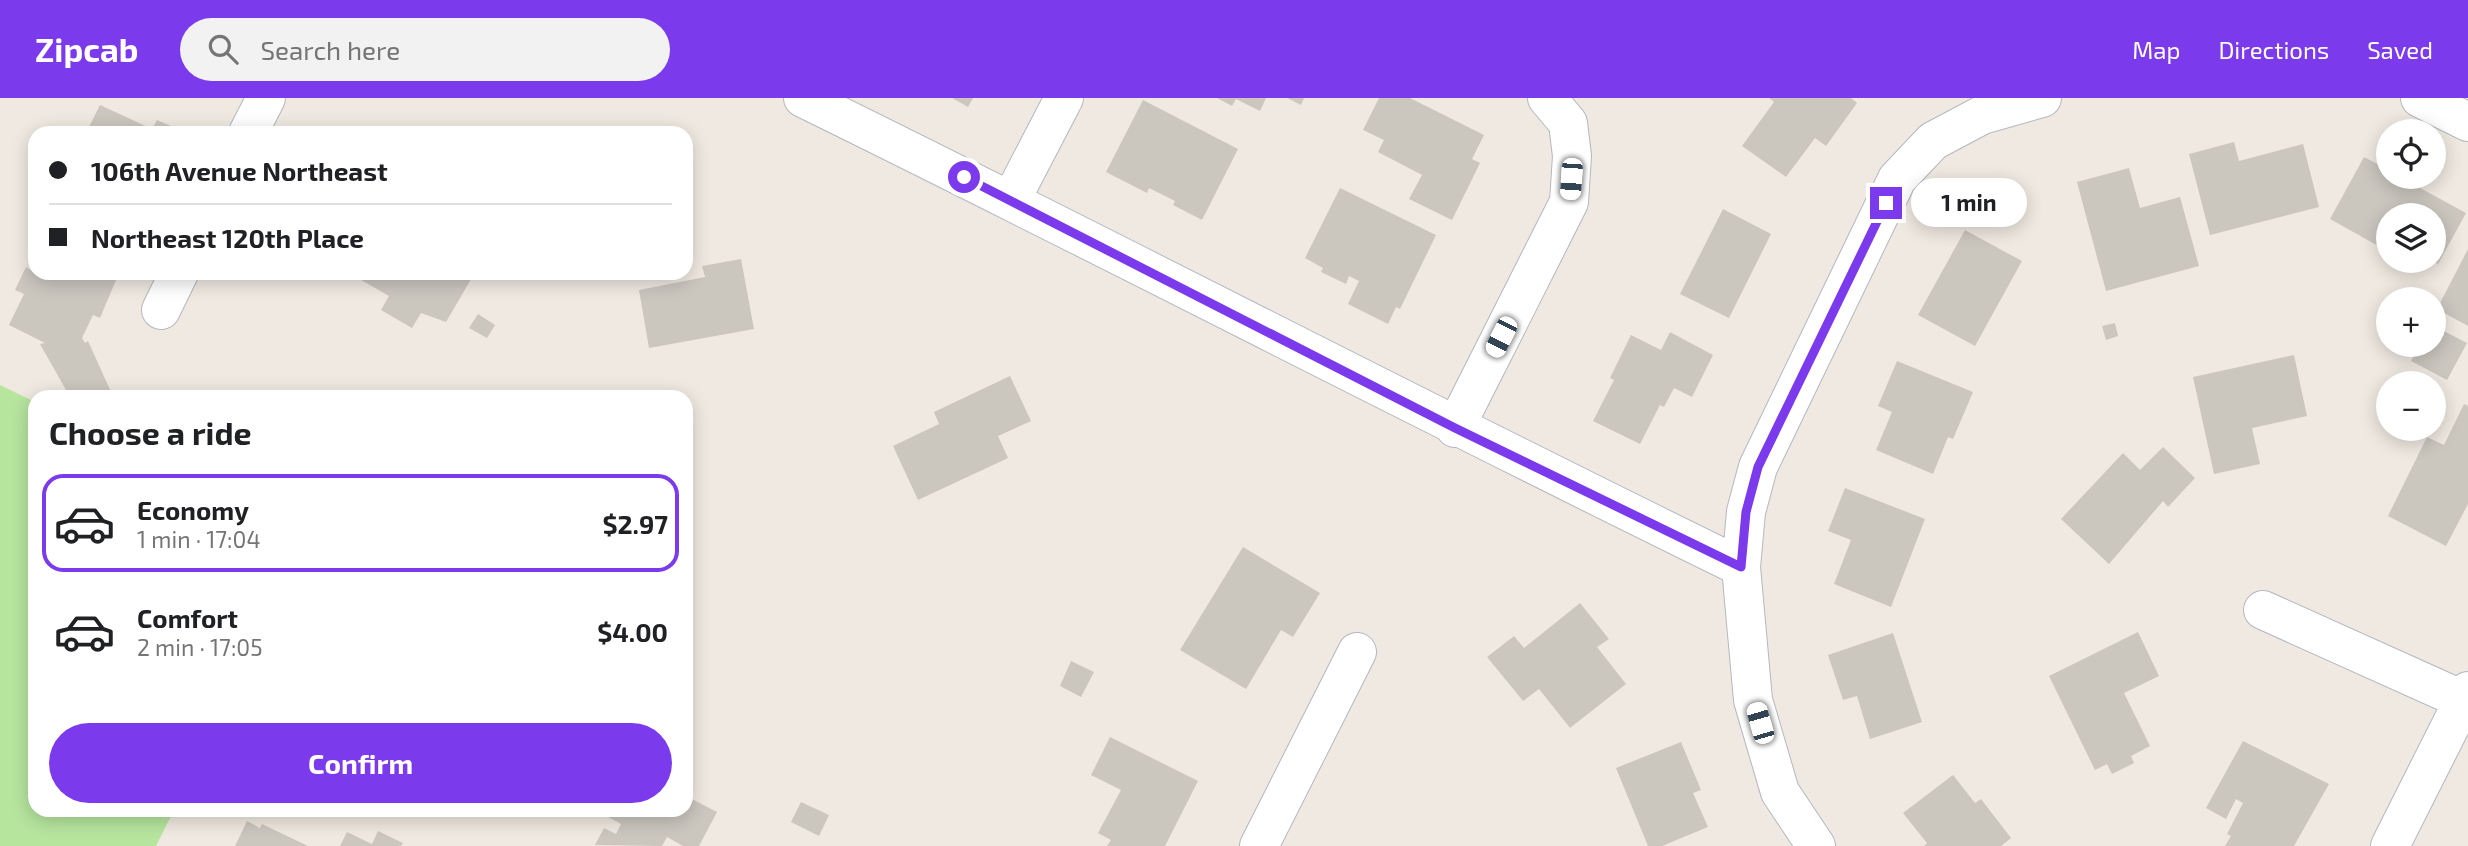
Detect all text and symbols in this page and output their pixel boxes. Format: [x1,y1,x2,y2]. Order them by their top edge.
search box [180,18,670,81]
text: Zipcab [35,29,138,69]
icon: search [204,30,242,68]
text: Search here [260,34,400,65]
text: Map [2132,35,2180,64]
text: Directions [2218,35,2329,64]
text: Saved [2367,35,2433,64]
map controls [2376,119,2446,441]
button: locate [2376,119,2446,189]
text: 106th Avenue Northeast [91,155,388,186]
car [1560,157,1583,201]
route start [948,161,980,193]
callout: 1 min [1910,178,2026,228]
route end [1870,187,1902,219]
text: 1 min [1941,188,1997,216]
button: layers [2376,203,2446,273]
text: Northeast 120th Place [91,222,364,253]
button: + [2376,287,2446,357]
car [1483,314,1520,360]
button: − [2376,371,2446,441]
text: Choose a ride [49,413,252,451]
icon: car [53,492,116,555]
text: Economy [137,494,249,525]
text: $2.97 [602,508,668,539]
text: 1 min · 17:04 [137,525,261,553]
icon: car [53,600,116,663]
text: Comfort [137,602,238,633]
text: $4.00 [597,616,668,647]
text: 2 min · 17:05 [137,633,263,661]
car [1745,700,1776,746]
button: Confirm [49,723,672,803]

